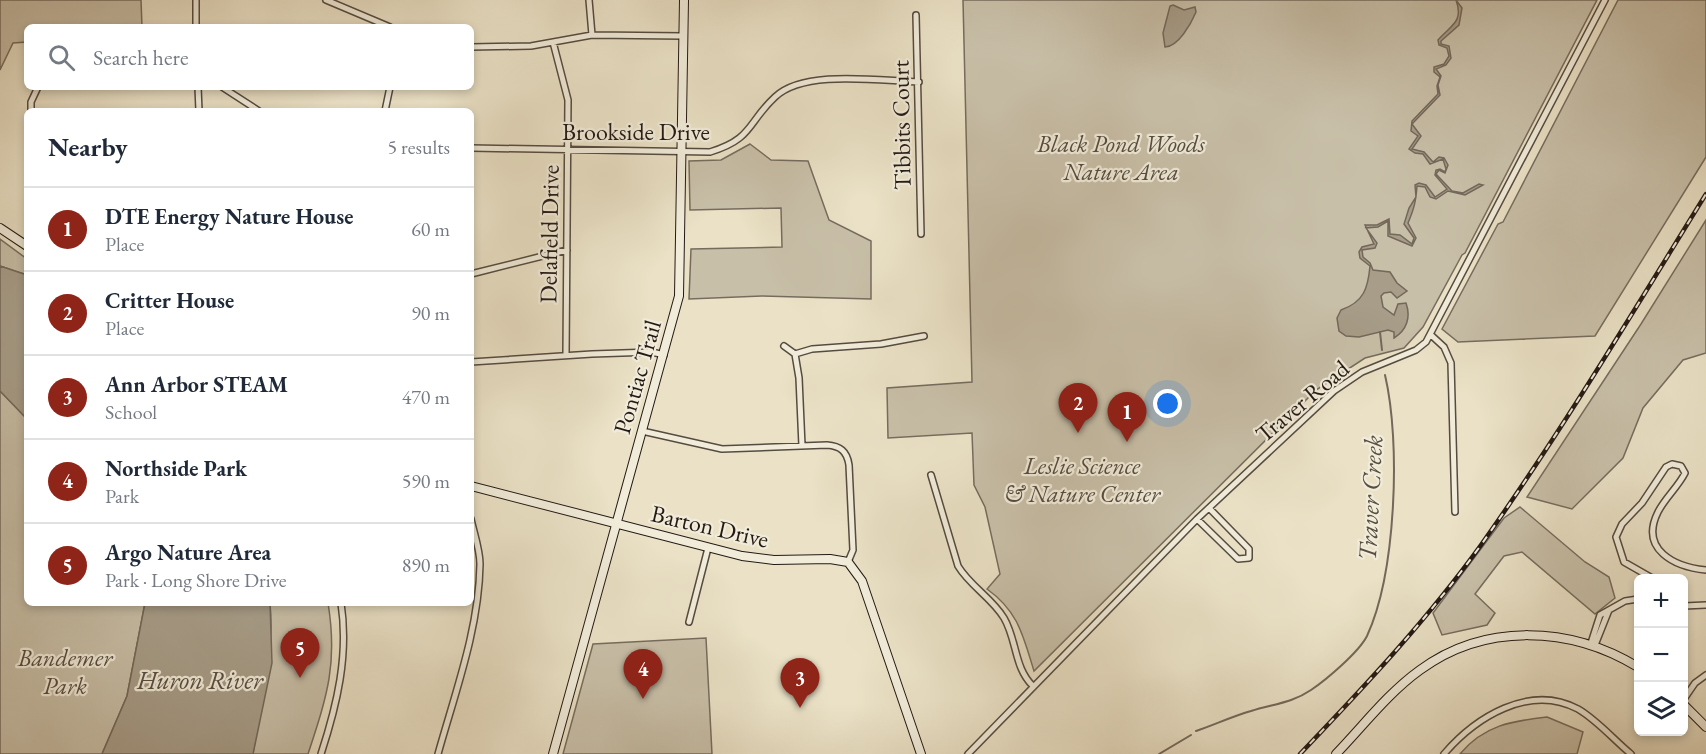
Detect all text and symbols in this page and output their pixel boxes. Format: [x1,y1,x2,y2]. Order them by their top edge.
search box [24,24,474,90]
icon: search [45,41,78,74]
text: Search here [93,43,188,72]
street label: Tibbits Court [884,59,918,190]
street label: Brookside Drive [562,116,710,147]
park label: Black Pond Woods Nature Area [1036,128,1205,187]
text: Nearby [48,130,128,164]
text: 5 results [387,134,450,160]
street label: Delafield Drive [532,164,566,304]
text: DTE Energy Nature House [105,202,353,231]
text: 1 [62,216,73,242]
text: 60 m [411,216,450,242]
text: Place [105,231,144,257]
text: Critter House [105,286,234,315]
text: 2 [62,300,73,326]
text: 90 m [411,300,450,326]
text: Place [105,315,144,341]
street label: Pontiac Trail [606,316,668,438]
street label: Traver Road [1249,352,1356,449]
text: Ann Arbor STEAM [105,370,288,399]
text: 3 [62,384,73,410]
text: 470 m [402,384,450,410]
pin: 2 [1058,384,1098,433]
your location [1153,389,1182,418]
pin: 1 [1108,392,1146,442]
text: School [105,399,157,425]
water label: Traver Creek [1350,434,1390,562]
park label: Leslie Science & Nature Center [1004,450,1162,509]
text: Northside Park [105,454,247,483]
text: 4 [62,468,73,494]
text: 590 m [402,468,450,494]
text: Park [105,483,139,509]
street label: Barton Drive [648,497,772,555]
text: Argo Nature Area [105,538,271,567]
text: 5 [62,552,73,578]
text: 890 m [402,552,450,578]
text: Park · Long Shore Drive [105,567,287,593]
map controls [1634,574,1688,736]
button: + [1634,574,1688,628]
pin: 5 [280,628,320,678]
button: − [1634,628,1688,682]
park label: Bandemer Park [17,642,114,701]
pin: 4 [624,650,662,699]
pin: 3 [780,658,820,708]
water label: Huron River [136,663,264,697]
button: layers [1634,682,1688,736]

